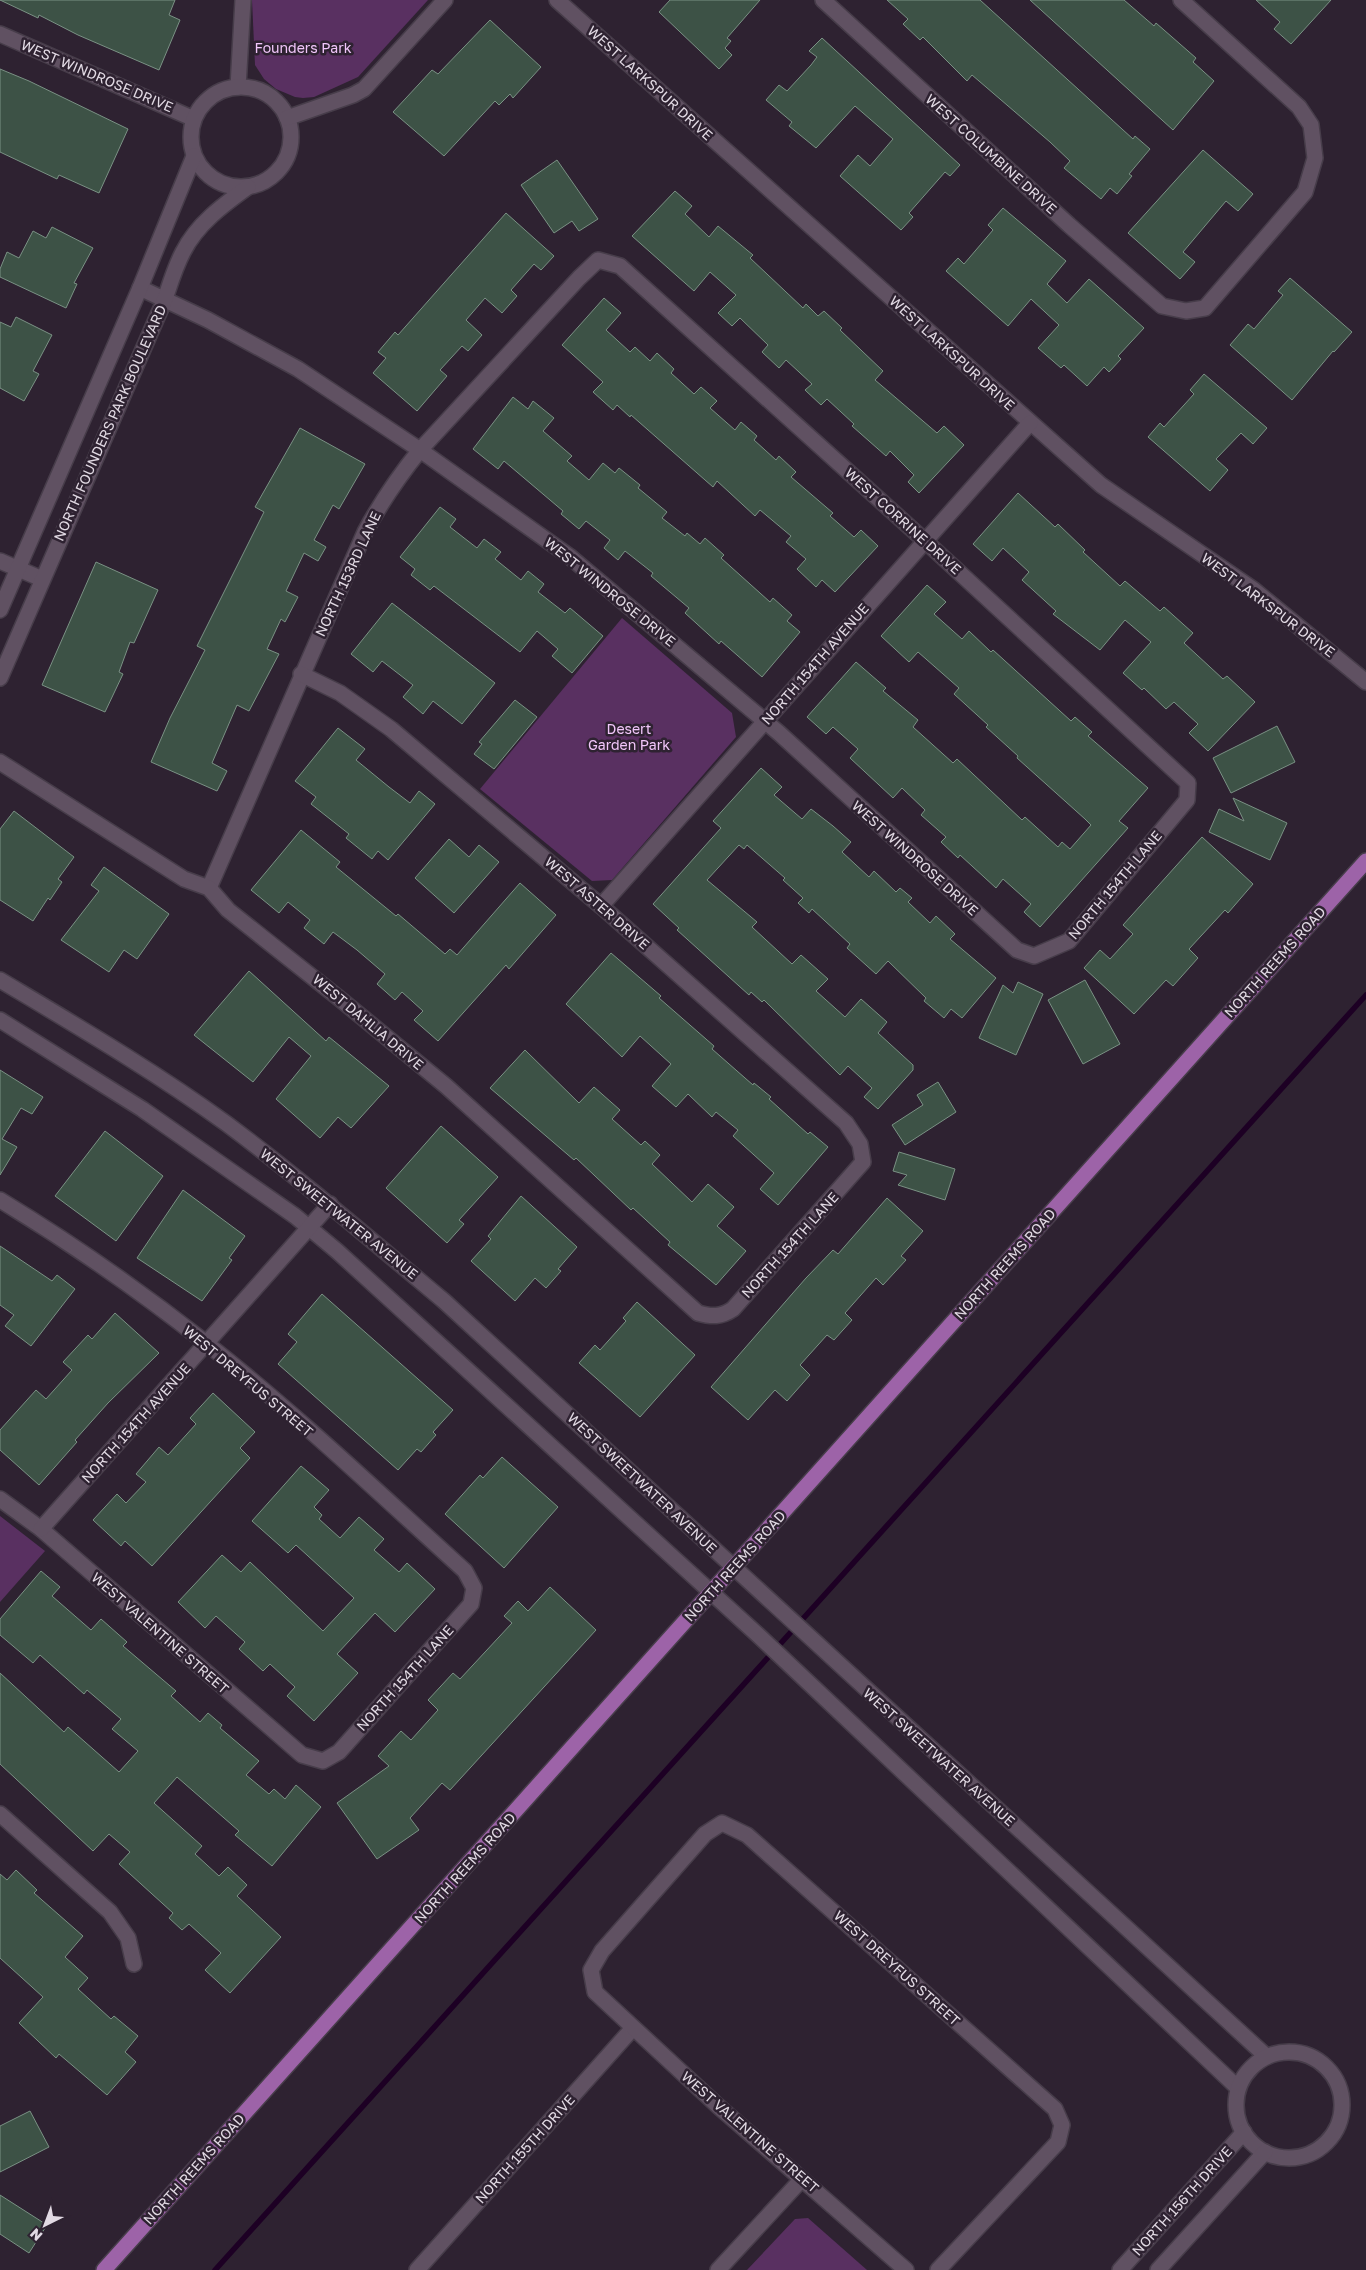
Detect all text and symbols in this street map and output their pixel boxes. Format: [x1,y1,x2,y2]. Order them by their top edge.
street label: WEST LARKSPUR DRIVE [584,22,716,143]
street label: WEST WINDROSE DRIVE [18,36,176,115]
park label: Founders Park [254,39,352,56]
street label: WEST COLUMBINE DRIVE [922,90,1060,217]
street label: WEST LARKSPUR DRIVE [886,292,1018,413]
street label: NORTH FOUNDERS PARK BOULEVARD [50,302,169,543]
street label: WEST CORRINE DRIVE [842,464,965,577]
street label: NORTH 153RD LANE [311,509,384,639]
street label: WEST WINDROSE DRIVE [541,533,679,650]
street label: WEST LARKSPUR DRIVE [1198,549,1338,660]
street label: NORTH 154TH AVENUE [757,600,872,728]
park label: Desert Garden Park [588,720,670,753]
street label: WEST WINDROSE DRIVE [849,797,982,919]
street label: NORTH 154TH LANE [1064,827,1165,942]
street label: WEST ASTER DRIVE [542,853,653,953]
street label: NORTH REEMS ROAD [1220,903,1329,1021]
street label: WEST DAHLIA DRIVE [309,970,427,1073]
street label: WEST SWEETWATER AVENUE [257,1145,422,1283]
street label: NORTH 154TH LANE [738,1188,842,1301]
street label: NORTH REEMS ROAD [950,1205,1059,1323]
street label: WEST DREYFUS STREET [180,1321,317,1440]
street label: NORTH 154TH AVENUE [77,1359,194,1486]
street label: WEST SWEETWATER AVENUE [564,1409,721,1556]
street label: NORTH REEMS ROAD [680,1507,789,1625]
street label: WEST VALENTINE STREET [88,1568,233,1697]
street label: NORTH 154TH LANE [353,1621,457,1734]
street label: WEST SWEETWATER AVENUE [860,1684,1019,1829]
street label: NORTH REEMS ROAD [410,1809,519,1927]
street label: WEST DREYFUS STREET [831,1906,964,2029]
street label: WEST VALENTINE STREET [678,2067,823,2196]
street label: NORTH 155TH DRIVE [471,2091,578,2207]
street label: NORTH REEMS ROAD [139,2110,248,2228]
street label: NORTH 156TH DRIVE [1128,2143,1235,2259]
north arrow [20,2200,70,2250]
text: N [26,2225,46,2245]

